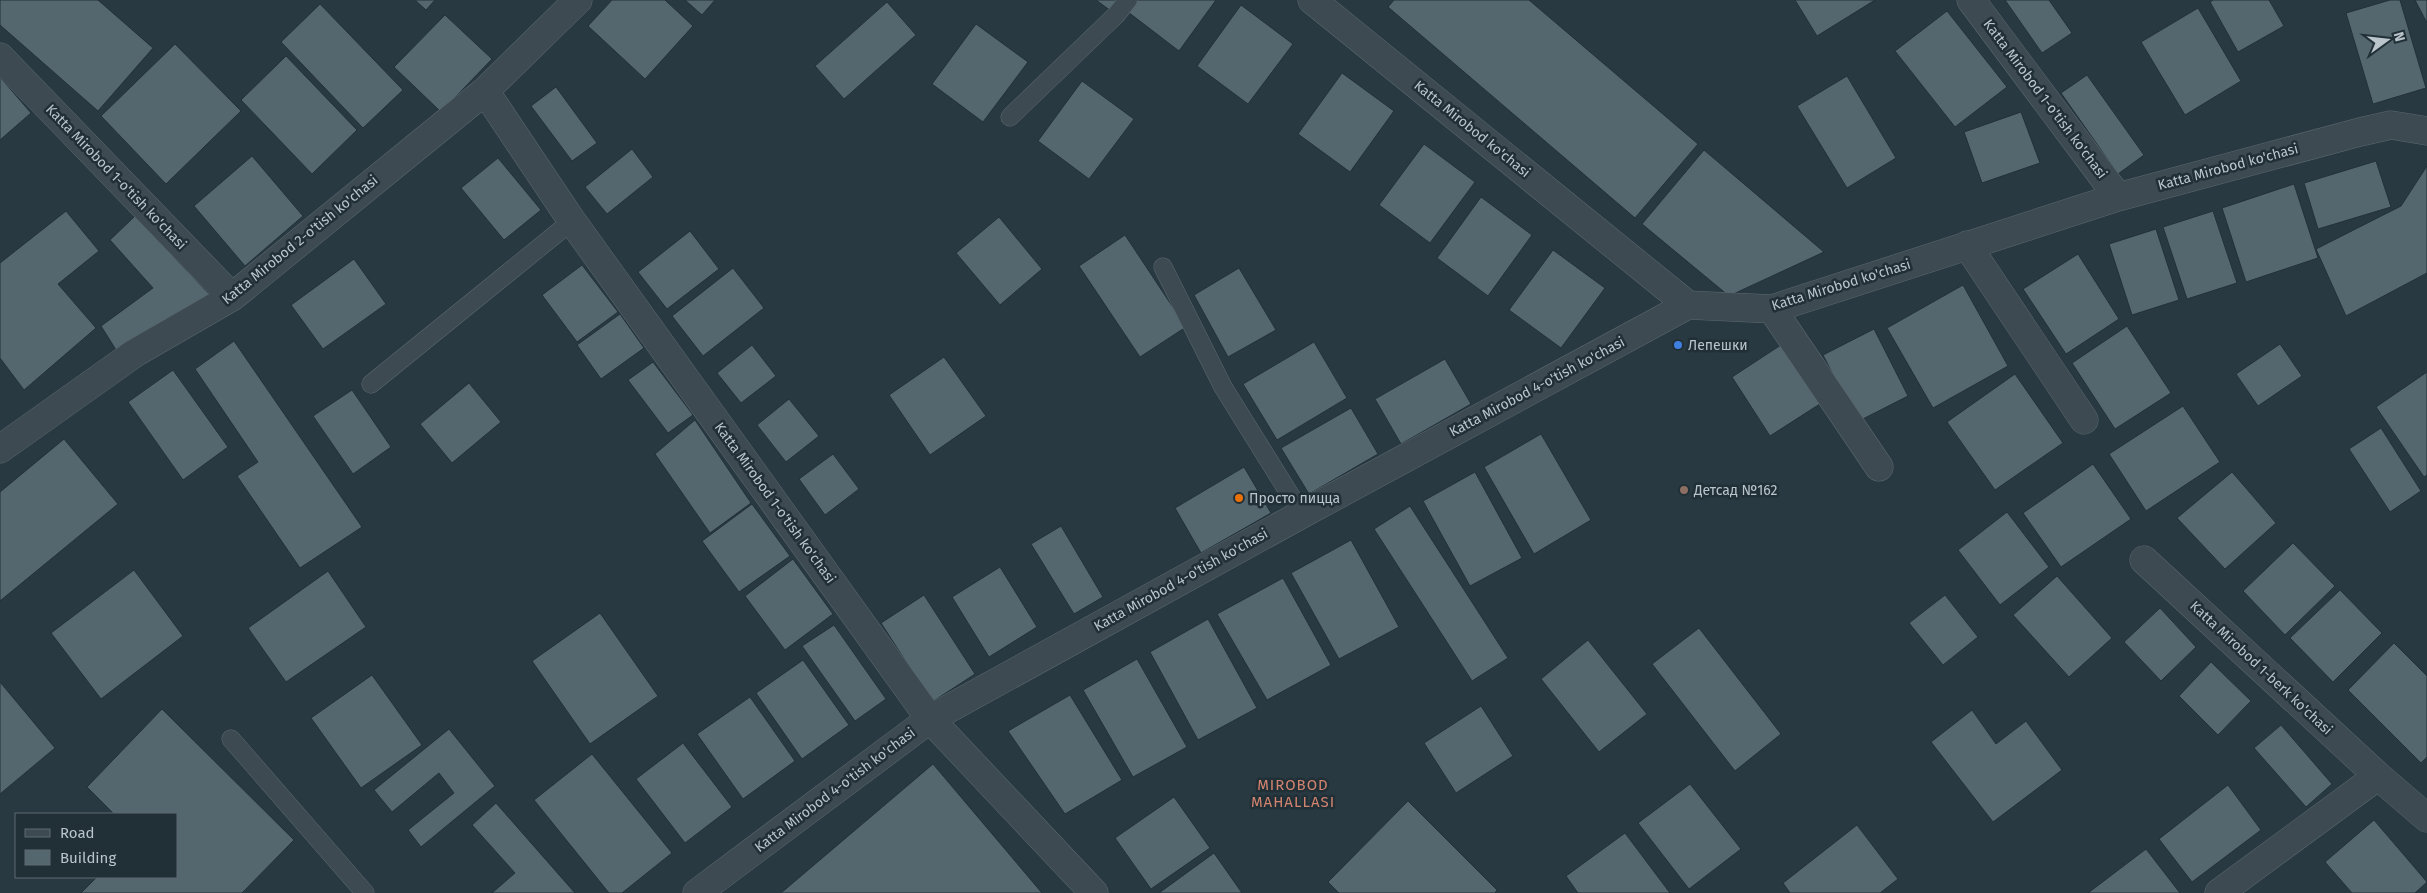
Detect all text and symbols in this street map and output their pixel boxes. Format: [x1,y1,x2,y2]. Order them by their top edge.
north arrow [2362,15,2412,65]
street label: Katta Mirobod 1-o'tish ko'chasi [1980,16,2110,182]
text: N [2390,30,2408,43]
street label: Katta Mirobod ko'chasi [1410,77,1534,181]
street label: Katta Mirobod 1-o'tish ko'chasi [42,101,190,253]
street label: Katta Mirobod ko'chasi [2156,140,2300,194]
street label: Katta Mirobod 2-o'tish ko'chasi [219,172,381,308]
street label: Katta Mirobod ko'chasi [1769,256,1913,314]
street label: Katta Mirobod 4-o'tish ko'chasi [1446,333,1628,441]
place label: Лепешки [1688,337,1748,354]
marker: Лепешки [1672,339,1684,351]
street label: Katta Mirobod 1-o'tish ko'chasi [711,419,839,587]
place label: Детсад №162 [1693,482,1778,499]
marker: Детсад №162 [1678,484,1690,496]
place label: Просто пицца [1249,490,1340,507]
marker: Просто пицца [1233,492,1245,504]
street label: Katta Mirobod 4-o'tish ko'chasi [1091,525,1271,635]
street label: Katta Mirobod 1-berk ko'chasi [2186,598,2336,738]
street label: Katta Mirobod 4-o'tish ko'chasi [751,724,919,856]
district label: MIROBOD MAHALLASI [1251,776,1335,811]
legend [15,813,178,878]
text: Road [60,824,95,842]
text: Building [60,849,116,867]

